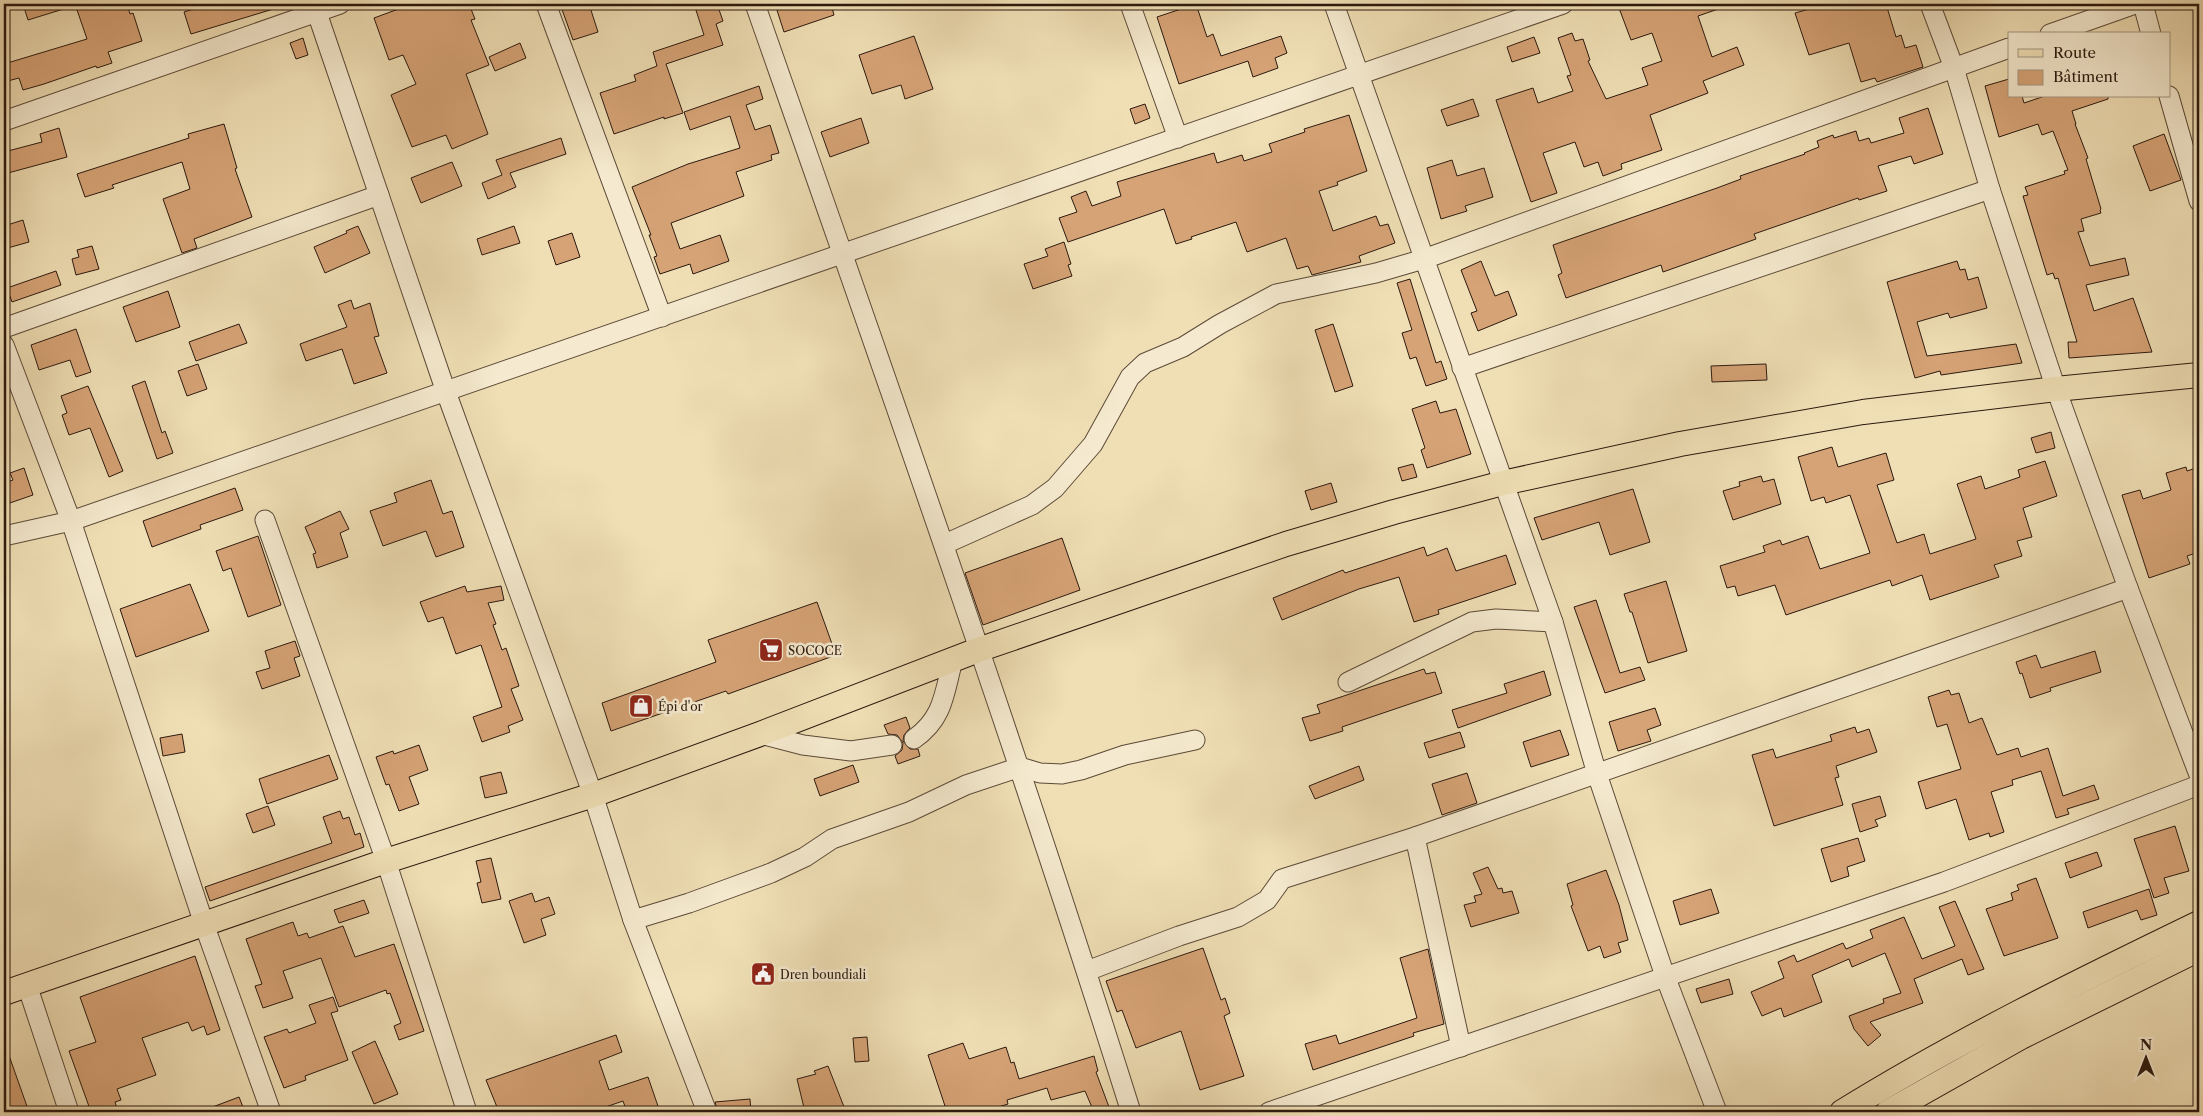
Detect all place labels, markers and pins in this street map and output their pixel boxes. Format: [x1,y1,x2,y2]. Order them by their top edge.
supermarket icon: SOCOCE [758,637,784,663]
place label: SOCOCE [788,643,842,658]
shop icon: Épi d'or [628,693,654,719]
place label: Épi d'or [658,698,703,714]
public building icon: Dren boundiali [750,961,776,987]
place label: Dren boundiali [780,967,866,982]

